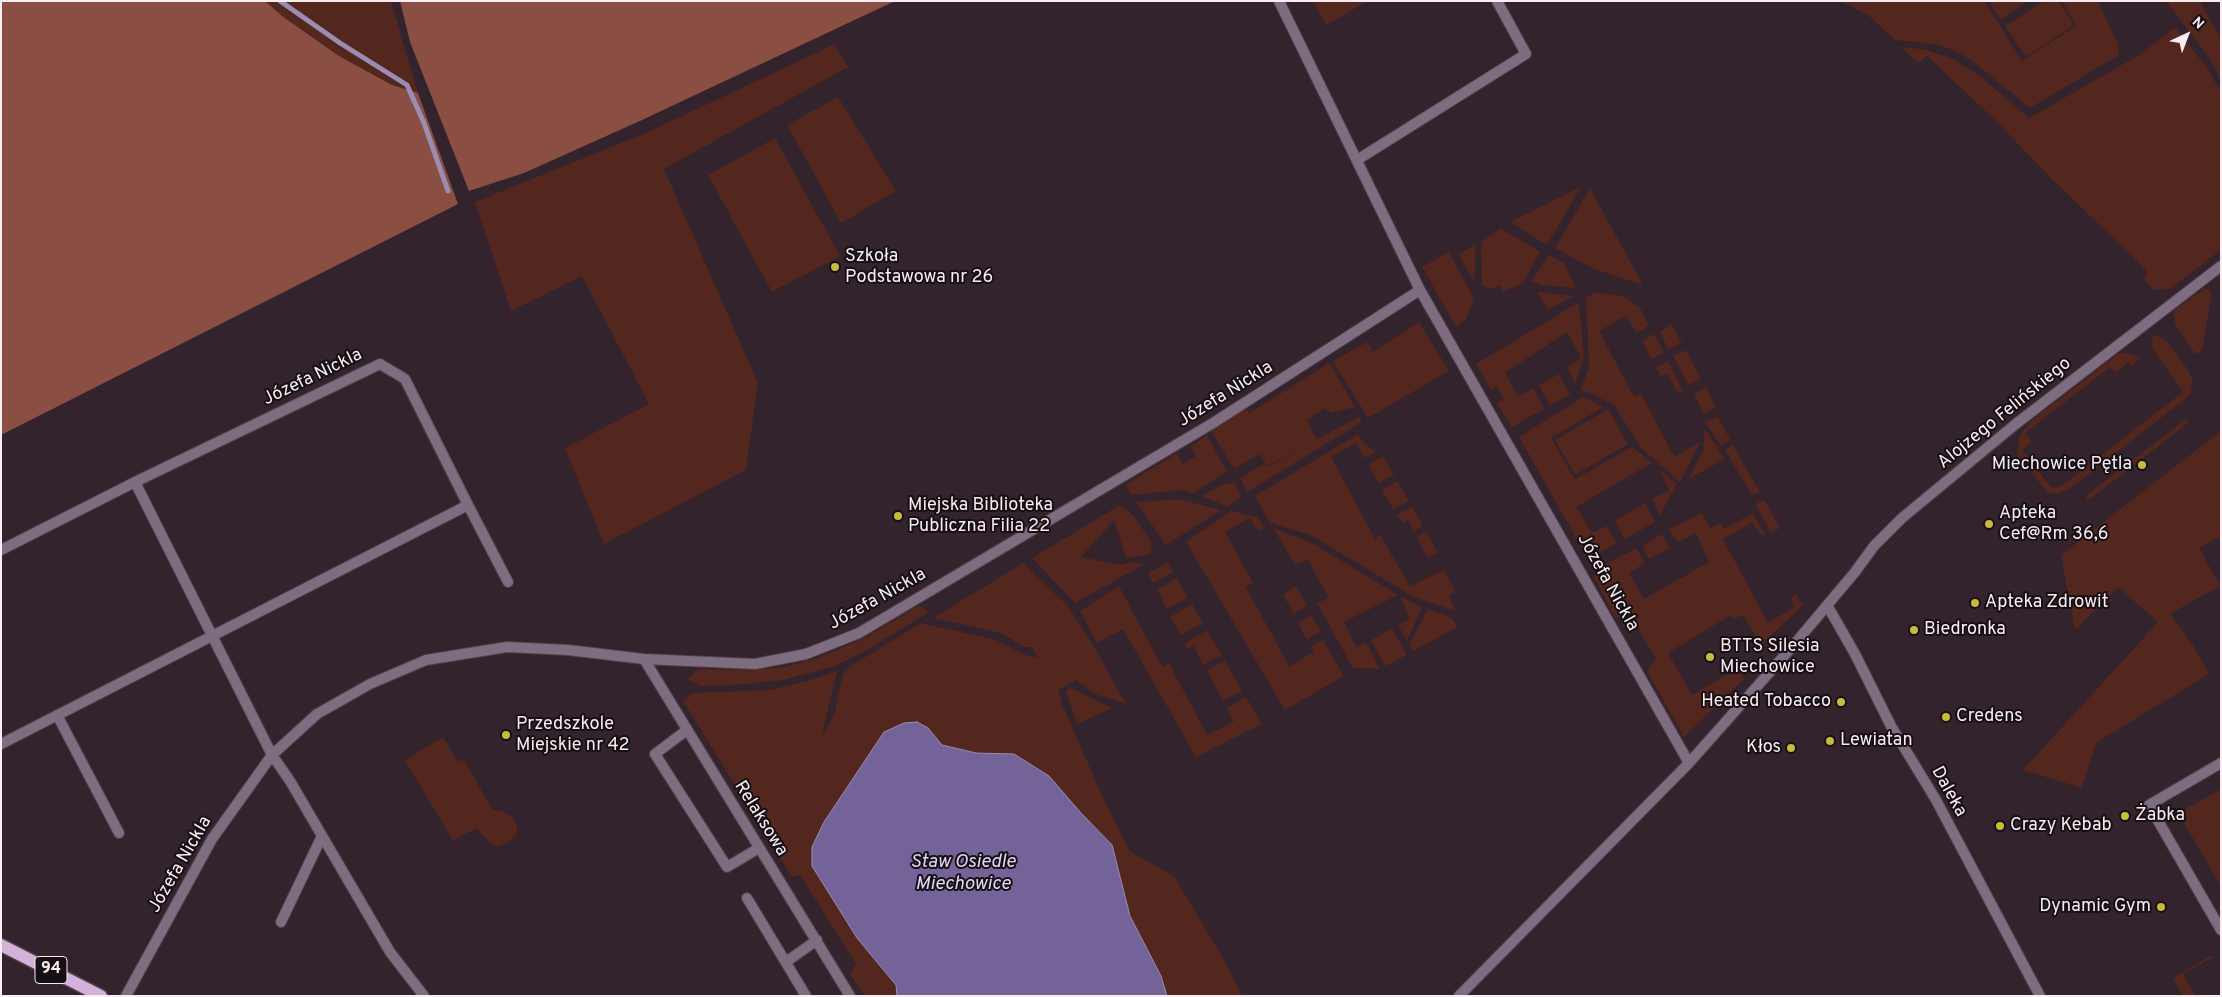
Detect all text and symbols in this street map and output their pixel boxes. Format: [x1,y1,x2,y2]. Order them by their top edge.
north arrow [2162,10,2212,60]
text: N [2188,14,2207,33]
place label: Szkoła Podstawowa nr 26 [845,246,993,288]
marker: Szkoła Podstawowa nr 26 [829,261,841,273]
street label: Józefa Nickla [260,345,366,411]
street label: Alojzego Felińskiego [1934,354,2076,474]
street label: Józefa Nickla [1175,357,1277,433]
place label: Miechowice Pętla [1992,454,2132,476]
marker: Miechowice Pętla [2136,459,2148,471]
place label: Miejska Biblioteka Publiczna Filia 22 [908,495,1053,538]
place label: Apteka Cef@Rm 36,6 [1999,503,2108,546]
marker: Miejska Biblioteka Publiczna Filia 22 [892,510,904,522]
marker: Apteka Cef@Rm 36,6 [1983,518,1995,530]
street label: Józefa Nickla [1571,531,1643,635]
street label: Józefa Nickla [826,564,930,636]
place label: Apteka Zdrowit [1985,592,2108,614]
marker: Apteka Zdrowit [1969,597,1981,609]
place label: Biedronka [1924,619,2006,641]
marker: Biedronka [1908,624,1920,636]
place label: BTTS Silesia Miechowice [1720,636,1819,679]
marker: BTTS Silesia Miechowice [1704,651,1716,663]
place label: Heated Tobacco [1701,691,1831,713]
marker: Heated Tobacco [1835,696,1847,708]
place label: Credens [1956,706,2023,728]
marker: Credens [1940,711,1952,723]
place label: Przedszkole Miejskie nr 42 [516,714,630,756]
marker: Przedszkole Miejskie nr 42 [500,729,512,741]
place label: Lewiatan [1840,730,1913,752]
marker: Lewiatan [1824,735,1836,747]
place label: Kłos [1746,737,1781,759]
marker: Kłos [1785,742,1797,754]
street label: Daleka [1925,763,1971,821]
street label: Relaksowa [728,777,792,861]
place label: Żabka [2135,805,2185,827]
marker: Żabka [2119,810,2131,822]
street label: Józefa Nickla [145,813,217,917]
place label: Crazy Kebab [2010,815,2112,837]
marker: Crazy Kebab [1994,820,2006,832]
water label: Staw Osiedle Miechowice [910,852,1016,896]
place label: Dynamic Gym [2039,896,2151,918]
marker: Dynamic Gym [2155,901,2167,913]
road number: 94 [35,956,67,984]

